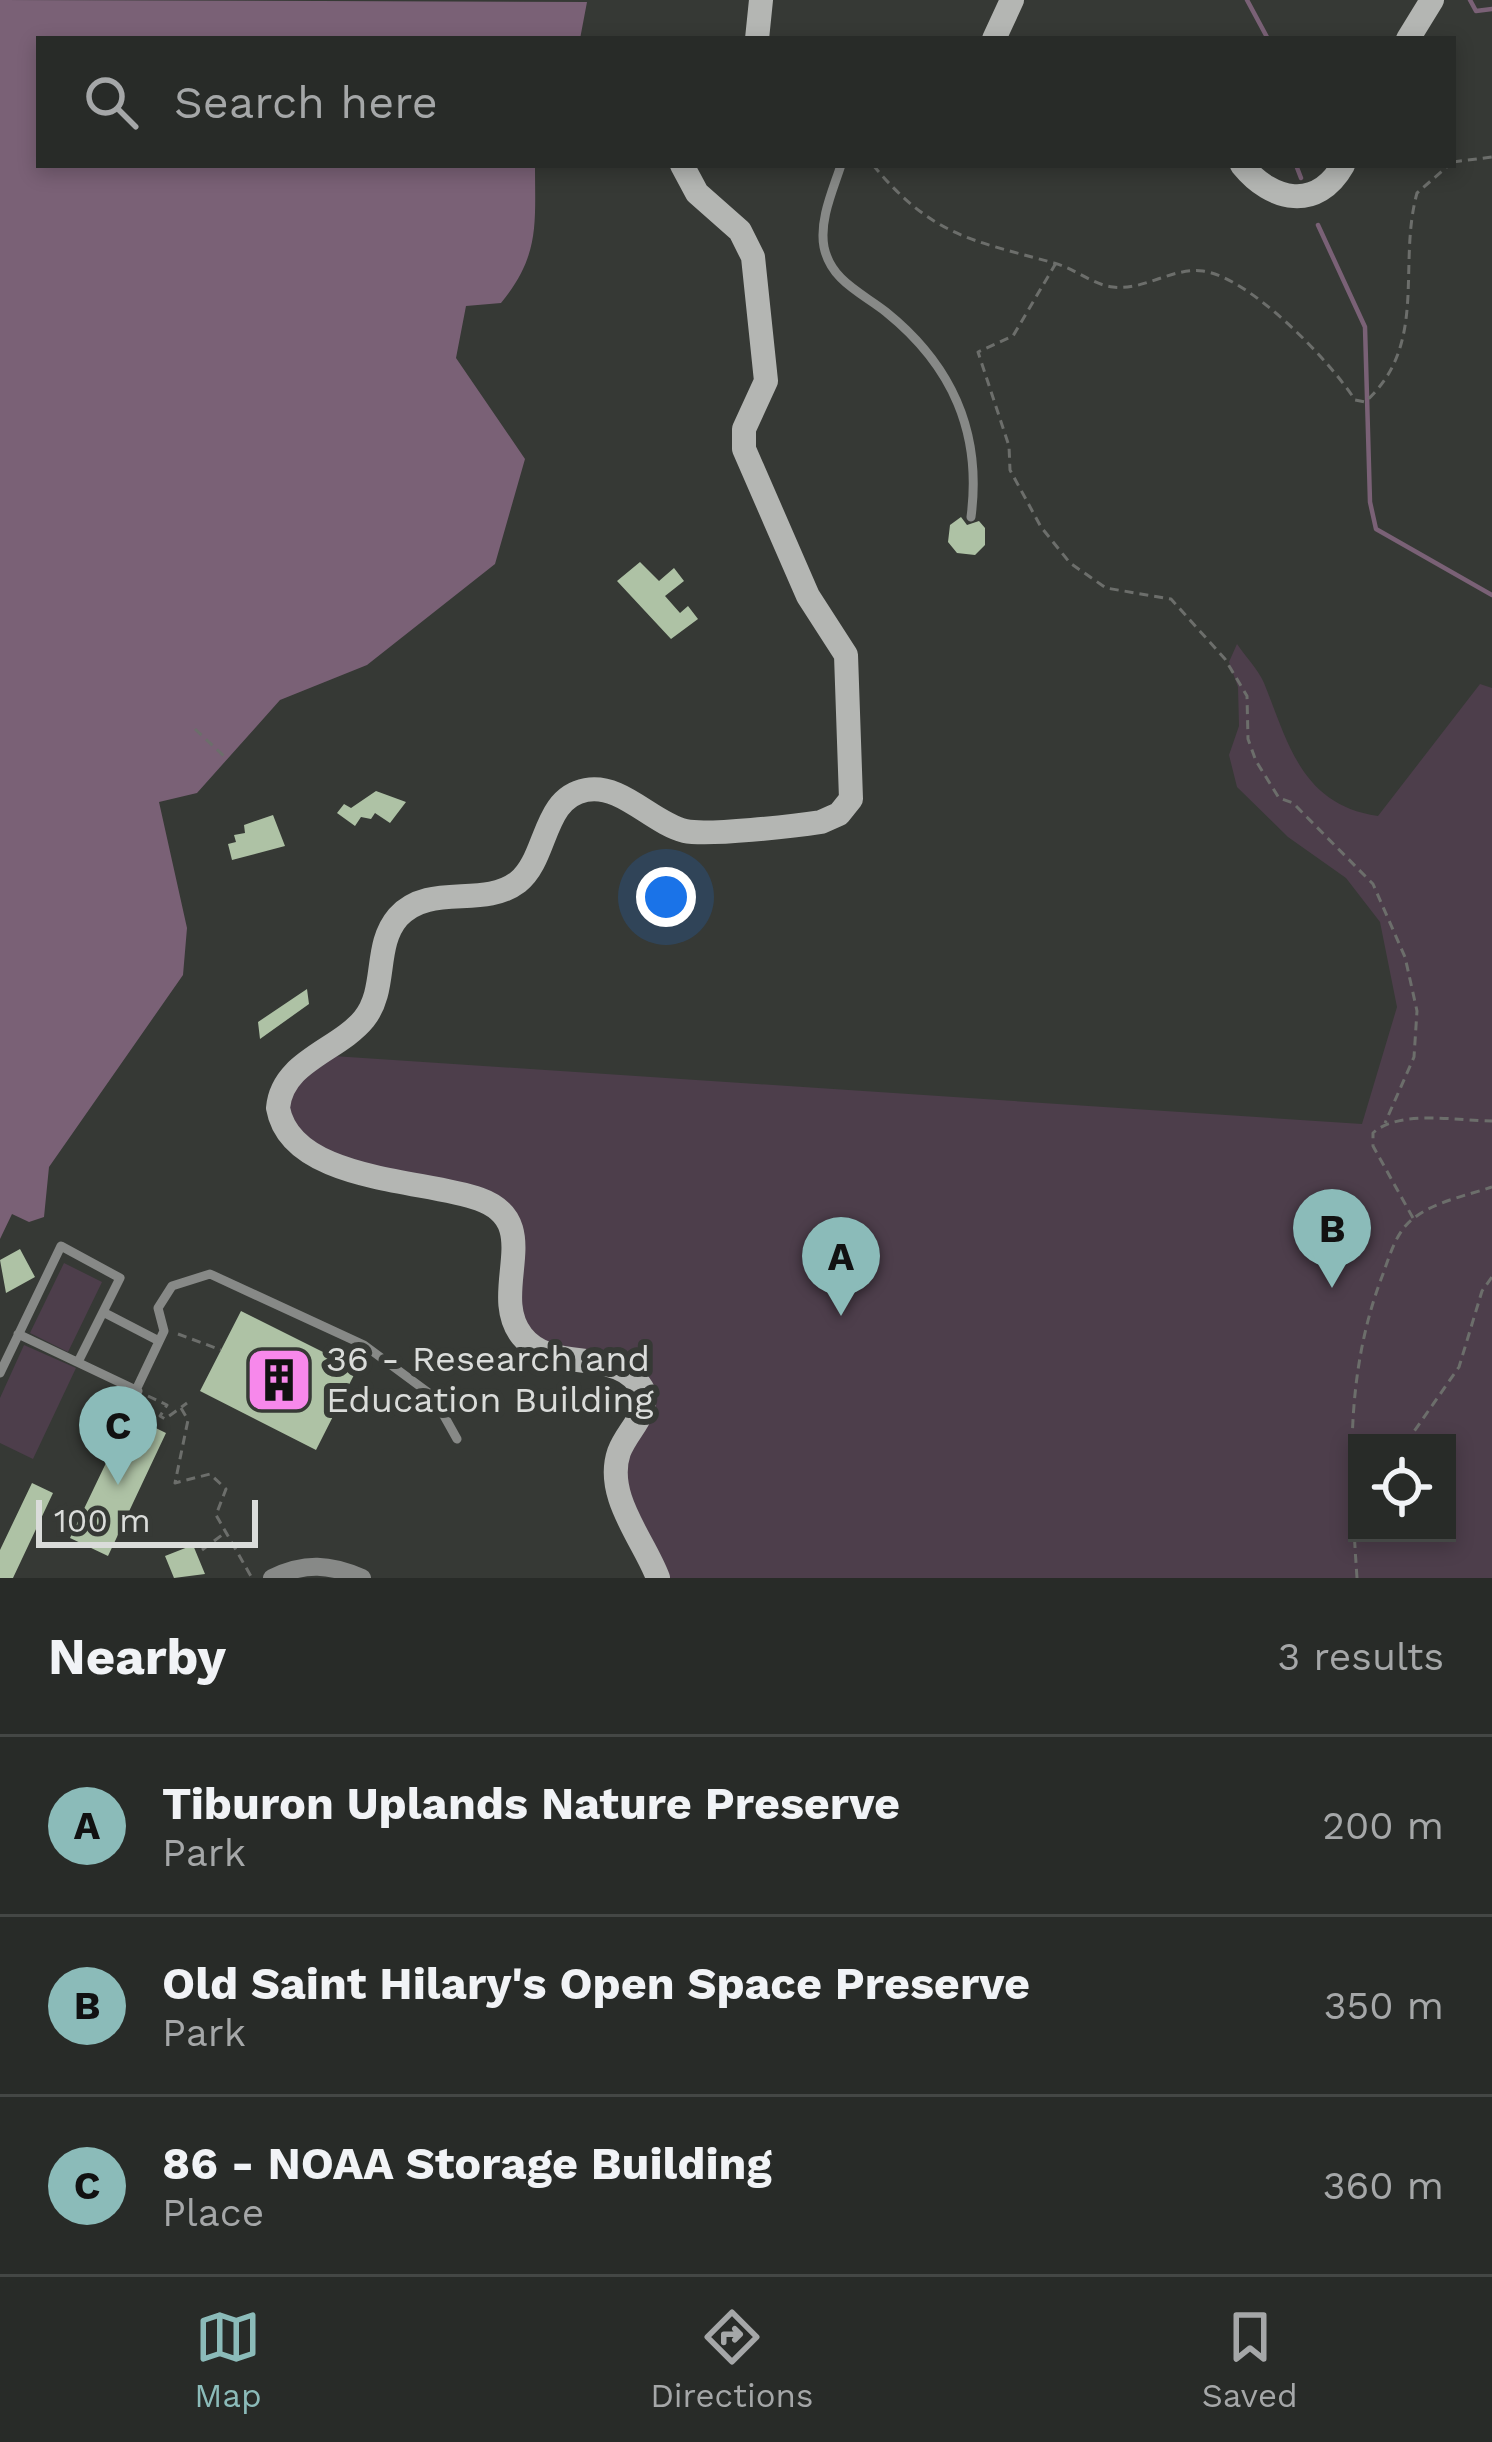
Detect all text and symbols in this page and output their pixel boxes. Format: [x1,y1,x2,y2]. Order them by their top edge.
search box [36,36,1456,168]
icon: search [78,69,144,135]
text: Search here [174,76,438,129]
your location [636,867,696,927]
pin: B [1293,1189,1371,1288]
pin: A [802,1217,880,1316]
place label: 36 - Research and Education Building [326,1338,654,1421]
building icon: 36 - Research and Education Building [244,1345,314,1415]
pin: C [79,1386,157,1485]
map controls [1348,1434,1456,1542]
button: locate [1348,1434,1456,1542]
scale bar [36,1494,258,1547]
text: 100 m [54,1501,151,1540]
text: Nearby [48,1627,226,1686]
text: 3 results [1278,1634,1444,1679]
text: Tiburon Uplands Nature Preserve [162,1777,900,1830]
text: A [74,1803,100,1848]
text: 200 m [1322,1803,1444,1848]
text: Park [162,1830,246,1875]
text: Old Saint Hilary's Open Space Preserve [162,1957,1030,2010]
text: B [74,1983,100,2028]
text: 350 m [1324,1983,1444,2028]
text: Park [162,2010,246,2055]
text: 86 - NOAA Storage Building [162,2137,772,2190]
text: C [74,2163,100,2208]
text: 360 m [1323,2163,1444,2208]
text: Place [162,2190,264,2235]
tab: Map [194,2304,262,2415]
tab: Directions [650,2304,813,2415]
tab: Saved [1202,2304,1298,2415]

